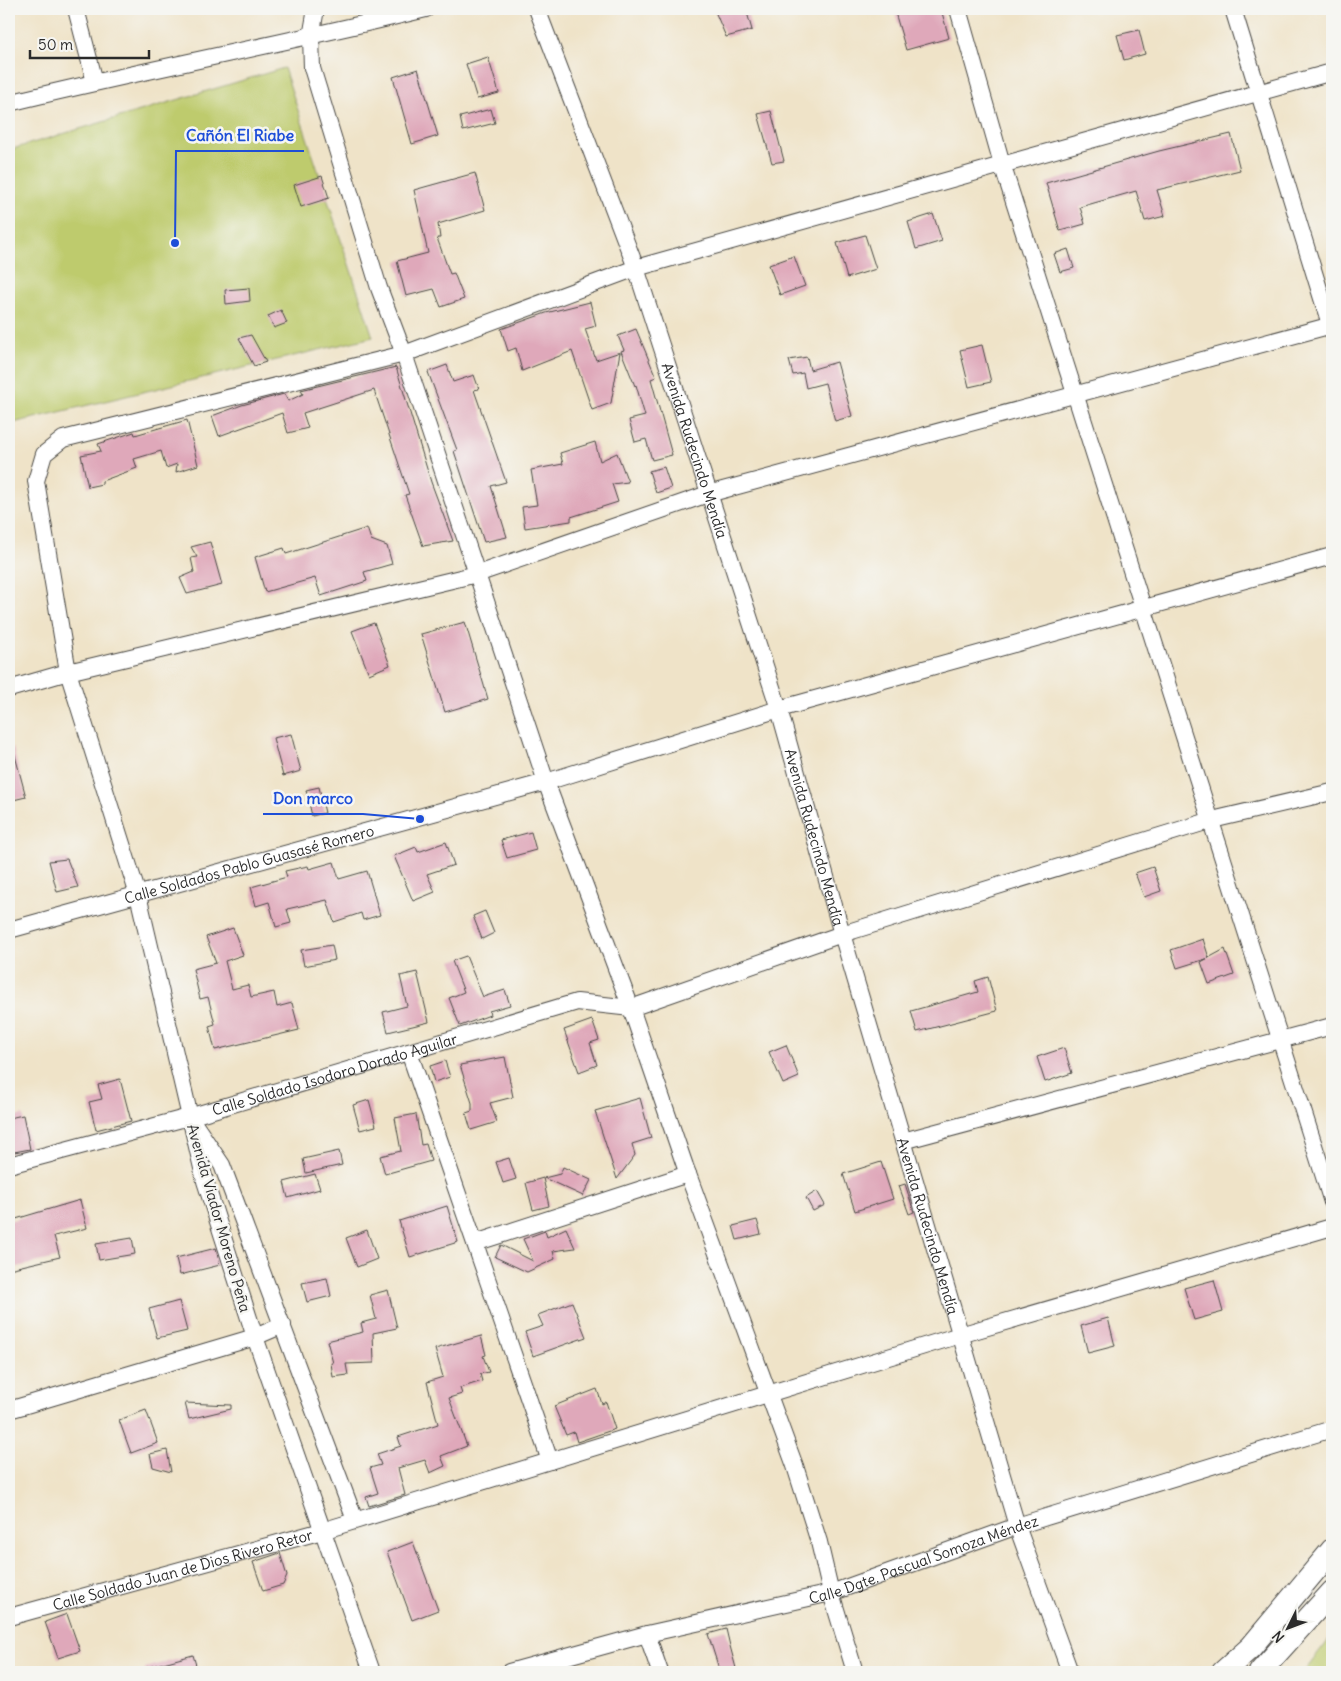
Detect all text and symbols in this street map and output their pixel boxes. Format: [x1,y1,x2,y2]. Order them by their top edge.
scale bar [30,28,149,60]
text: 50 m [38,35,73,54]
callout: Cañón El Riabe [176,120,304,151]
text: Cañón El Riabe [186,125,294,145]
street label: Avenida Rudecindo Mendía [658,360,733,541]
street label: Avenida Rudecindo Mendía [781,746,849,928]
callout: Don marco [263,783,363,814]
text: Don marco [273,788,353,808]
street label: Calle Soldados Pablo Guasasé Romero [122,820,376,907]
street label: Calle Soldado Isodoro Dorado Aguilar [210,1029,459,1119]
street label: Avenida Viador Moreno Peña [183,1122,255,1315]
street label: Avenida Rudecindo Mendía [893,1135,963,1317]
street label: Calle Dgte. Pascual Somoza Méndez [807,1511,1040,1607]
street label: Calle Soldado Juan de Dios Rivero Retor [50,1525,315,1614]
north arrow [1264,1604,1314,1654]
text: N [1268,1627,1288,1646]

